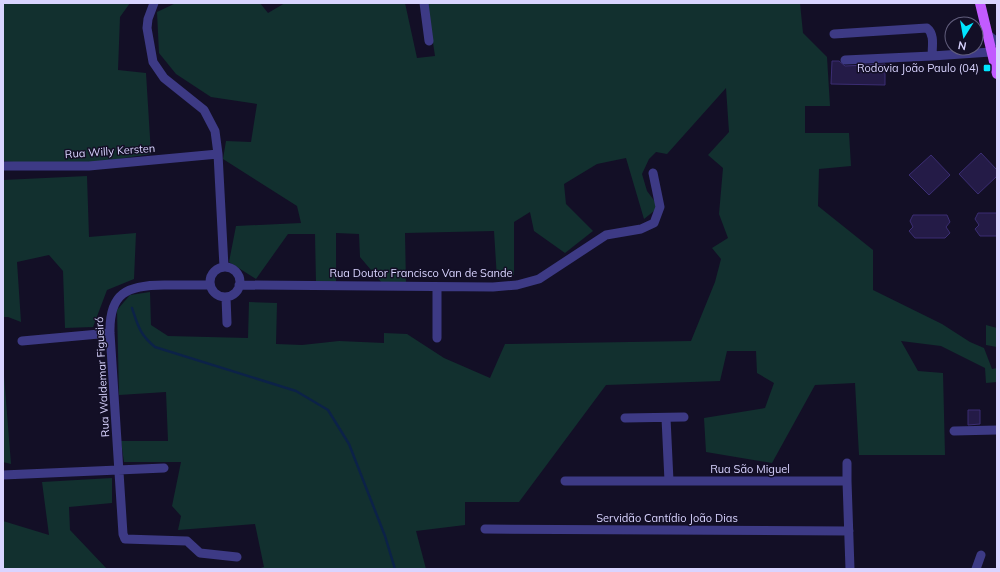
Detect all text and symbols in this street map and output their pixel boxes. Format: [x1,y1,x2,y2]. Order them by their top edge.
north arrow [944,16,984,56]
text: N [957,38,968,53]
place label: Rodovia João Paulo (04) [857,61,979,75]
marker: Rodovia João Paulo (04) [982,63,992,73]
street label: Rua Willy Kersten [64,141,156,161]
street label: Rua Doutor Francisco Van de Sande [329,266,513,280]
street label: Rua Waldemar Figueiró [92,316,112,438]
street label: Rua São Miguel [710,462,790,476]
street label: Servidão Cantídio João Dias [596,511,738,525]

